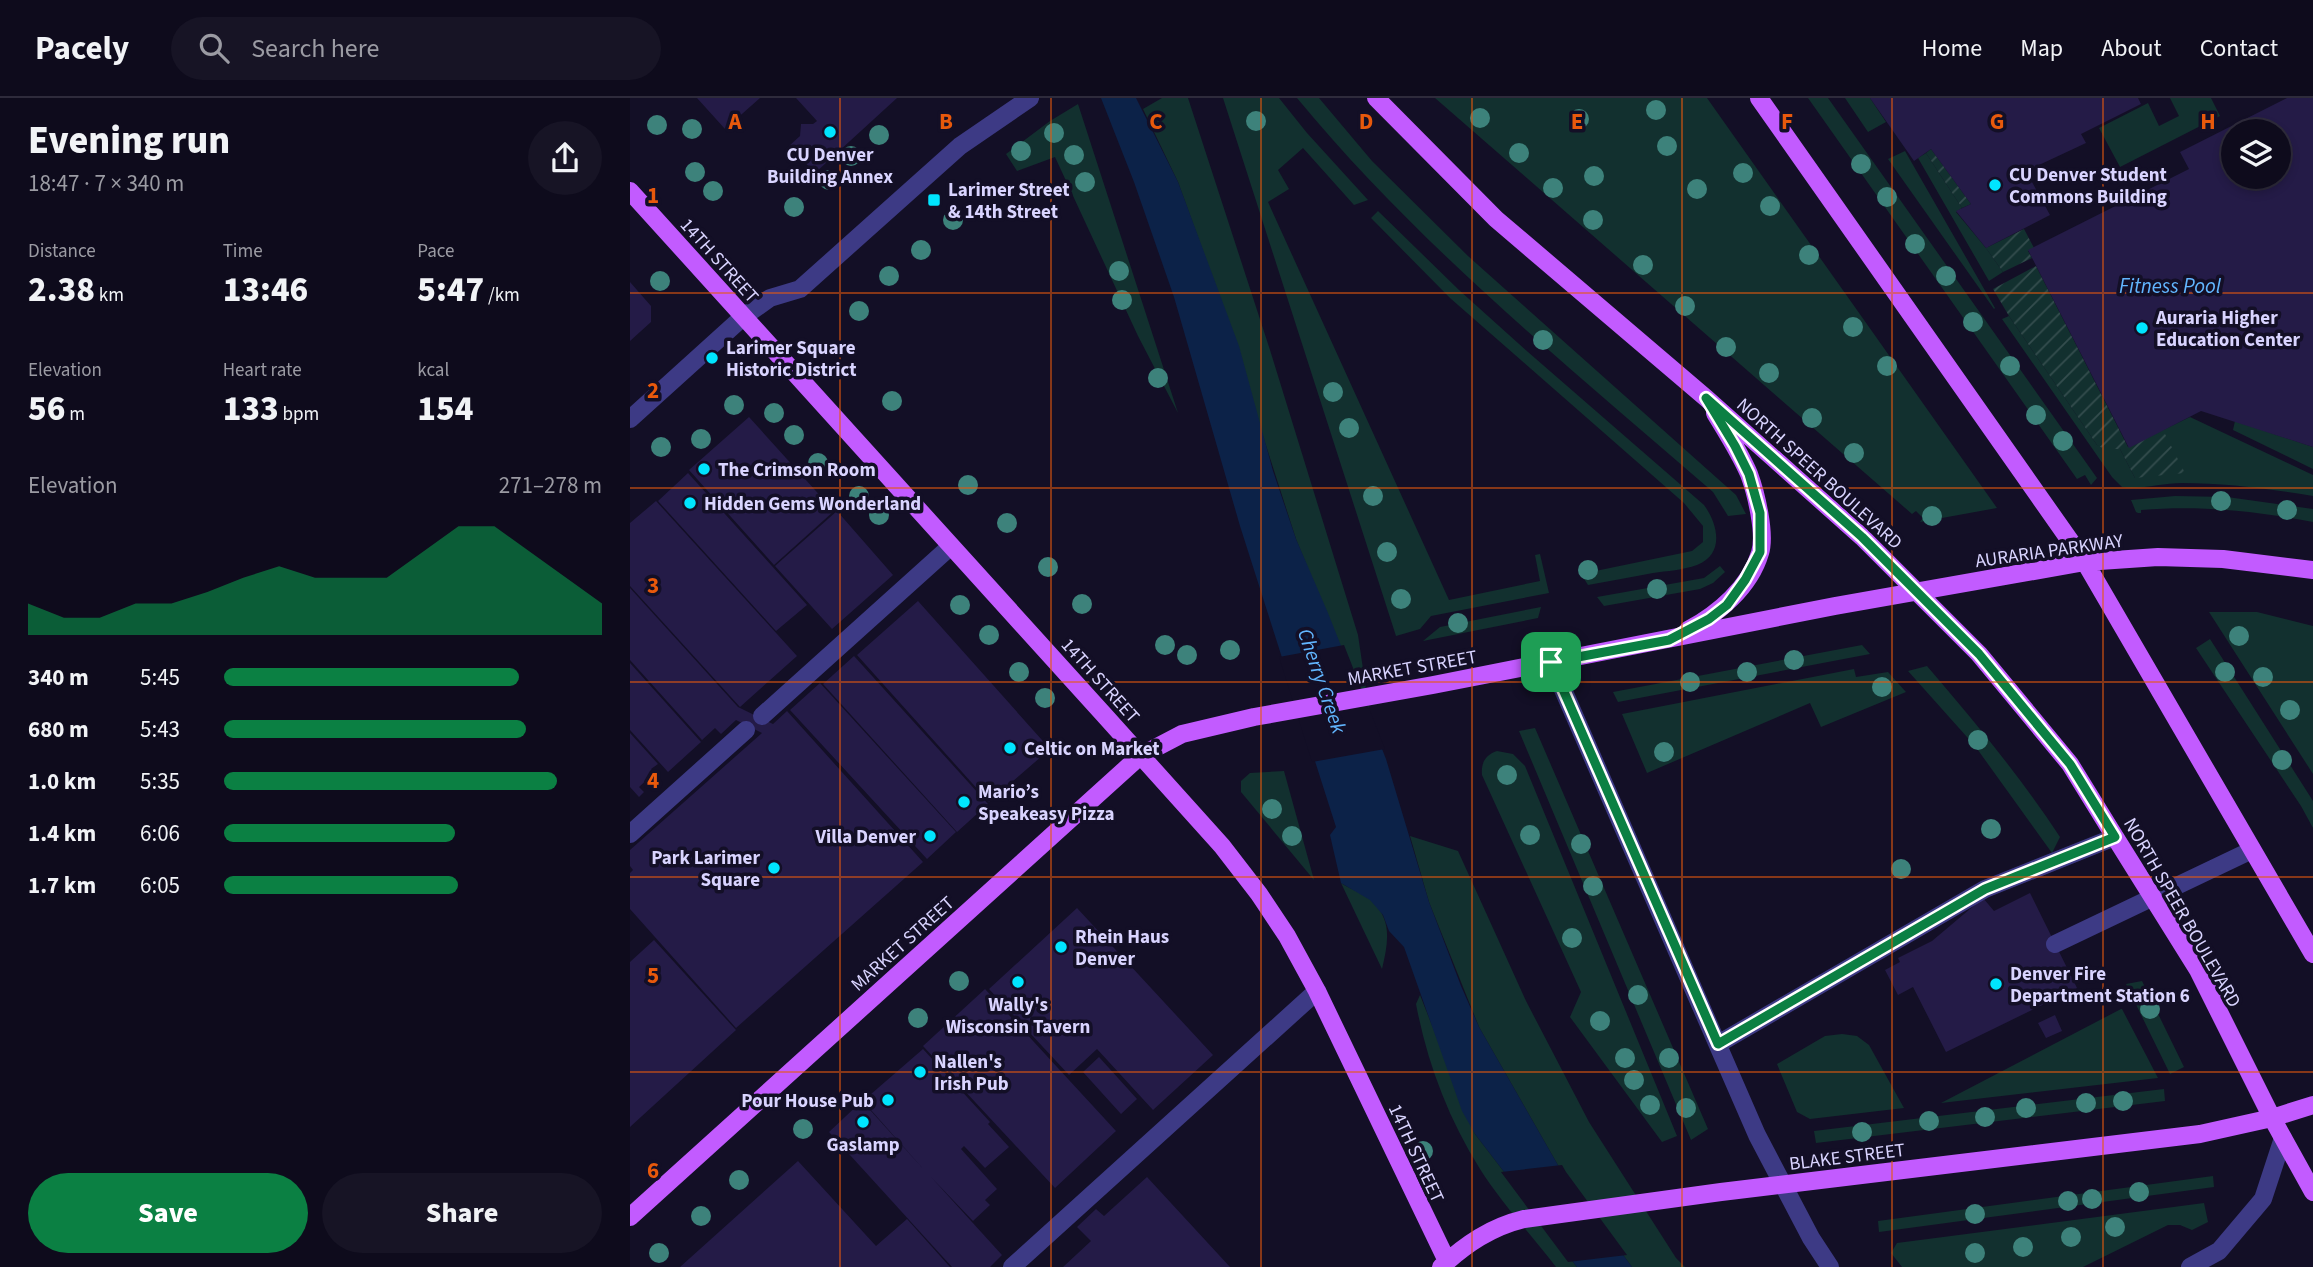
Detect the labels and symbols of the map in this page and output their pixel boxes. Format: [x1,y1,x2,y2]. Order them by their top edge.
text: A [727,105,742,138]
text: B [939,105,953,138]
text: C [1149,105,1163,138]
text: D [1359,105,1373,138]
text: E [1571,105,1583,138]
text: F [1781,105,1793,138]
text: G [1990,105,2004,138]
text: H [2200,105,2216,138]
marker: CU Denver Building Annex [822,124,838,140]
place label: CU Denver Building Annex [767,142,893,191]
place label: CU Denver Student Commons Building [2009,162,2167,211]
place label: Larimer Street & 14th Street [948,177,1070,226]
marker: CU Denver Student Commons Building [1987,177,2003,193]
text: 1 [647,179,659,212]
marker: Larimer Street & 14th Street [926,192,942,208]
street label: 14TH STREET [673,212,764,310]
water label: Fitness Pool [2119,271,2222,301]
place label: Auraria Higher Education Center [2155,305,2301,354]
marker: Auraria Higher Education Center [2134,320,2150,336]
place label: Larimer Square Historic District [726,335,856,384]
marker: Larimer Square Historic District [704,350,720,366]
text: 2 [647,374,659,407]
street label: NORTH SPEER BOULEVARD [1730,392,1908,556]
place label: The Crimson Room [718,457,876,484]
marker: The Crimson Room [696,461,712,477]
place label: Hidden Gems Wonderland [704,491,921,518]
marker: Hidden Gems Wonderland [682,495,698,511]
street label: AURARIA PARKWAY [1973,528,2126,575]
text: 3 [647,569,659,602]
water label: Cherry Creek [1290,624,1354,739]
street label: 14TH STREET [1054,632,1145,730]
pin [1521,632,1581,692]
street label: MARKET STREET [1345,644,1479,693]
place label: Celtic on Market [1024,736,1160,763]
marker: Celtic on Market [1002,740,1018,756]
text: 4 [647,764,659,797]
place label: Mario’s Speakeasy Pizza [978,779,1115,828]
marker: Mario’s Speakeasy Pizza [956,794,972,810]
street label: NORTH SPEER BOULEVARD [2116,813,2247,1013]
place label: Villa Denver [815,824,916,851]
marker: Villa Denver [922,828,938,844]
place label: Park Larimer Square [651,845,760,894]
marker: Park Larimer Square [766,860,782,876]
street label: MARKET STREET [845,890,961,998]
place label: Rhein Haus Denver [1075,924,1169,973]
marker: Rhein Haus Denver [1053,939,1069,955]
text: 5 [647,959,659,992]
place label: Denver Fire Department Station 6 [2010,961,2190,1010]
marker: Wally's Wisconsin Tavern [1010,974,1026,990]
marker: Denver Fire Department Station 6 [1988,976,2004,992]
place label: Wally's Wisconsin Tavern [946,992,1090,1041]
place label: Nallen's Irish Pub [934,1049,1009,1098]
marker: Nallen's Irish Pub [912,1064,928,1080]
place label: Pour House Pub [741,1088,874,1115]
marker: Pour House Pub [880,1092,896,1108]
street label: 14TH STREET [1381,1100,1450,1207]
marker: Gaslamp [855,1114,871,1130]
place label: Gaslamp [826,1132,900,1159]
street label: BLAKE STREET [1788,1137,1907,1178]
text: 6 [647,1154,659,1187]

